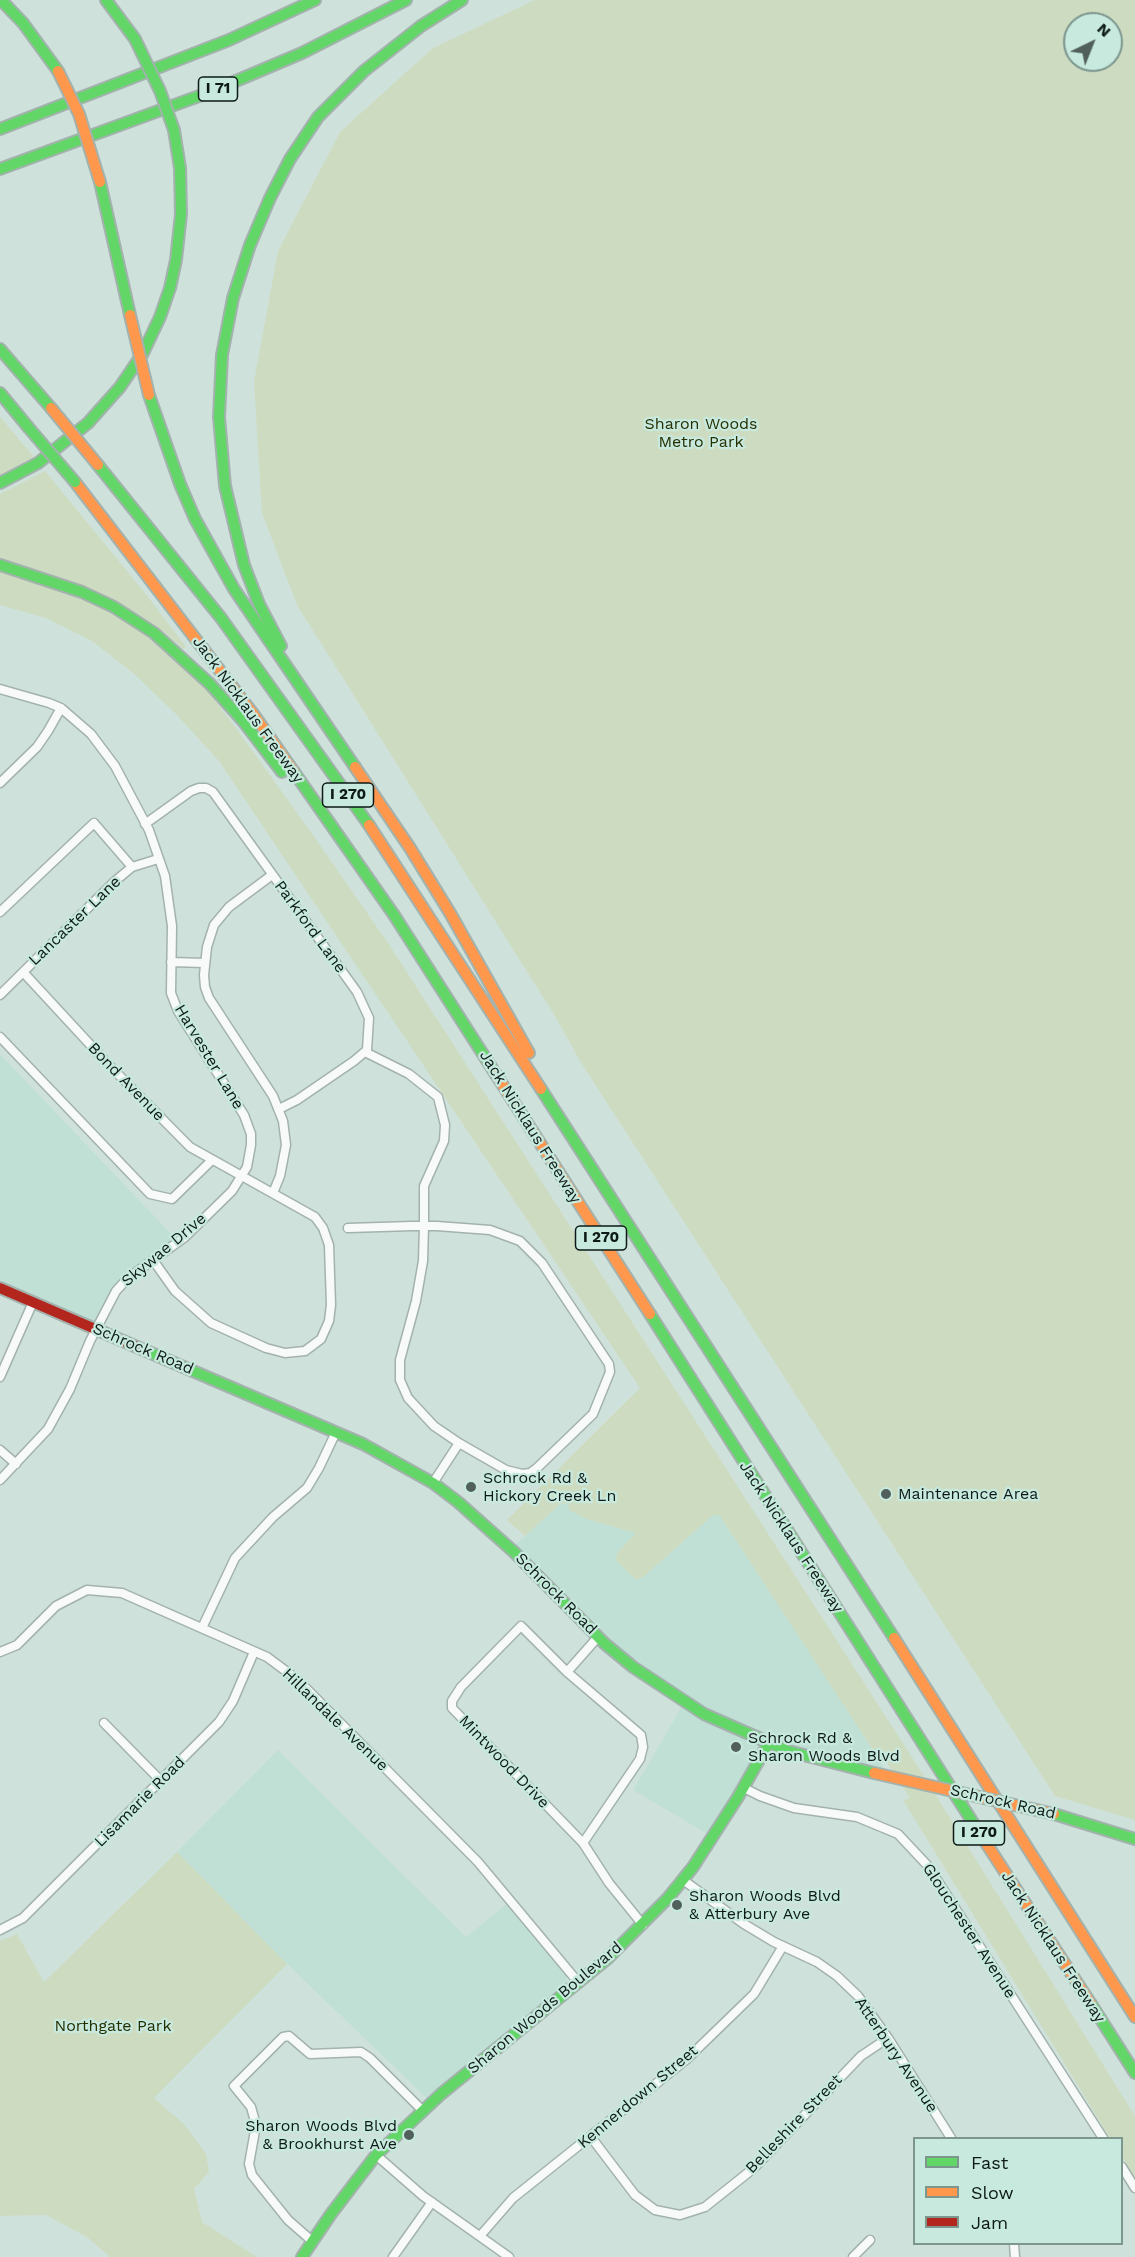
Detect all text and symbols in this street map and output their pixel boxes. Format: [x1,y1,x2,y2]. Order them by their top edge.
north arrow [1063,12,1123,72]
text: N [1093,19,1115,41]
road number: I 71 [198,77,238,101]
park label: Sharon Woods Metro Park [645,414,757,452]
street label: Jack Nicklaus Freeway [188,633,308,787]
road number: I 270 [322,783,374,807]
street label: Lancaster Lane [25,872,125,970]
street label: Parkford Lane [270,877,350,977]
street label: Harvester Lane [170,1001,248,1113]
street label: Bond Avenue [84,1039,168,1125]
street label: Jack Nicklaus Freeway [475,1047,585,1207]
street label: Skywae Drive [118,1209,210,1291]
road number: I 270 [576,1226,626,1250]
street label: Schrock Road [90,1319,196,1379]
street label: Jack Nicklaus Freeway [735,1458,847,1616]
place label: Schrock Rd & Hickory Creek Ln [483,1468,616,1506]
marker: Schrock Rd & Hickory Creek Ln [464,1480,478,1494]
place label: Maintenance Area [898,1484,1038,1504]
marker: Maintenance Area [879,1487,893,1501]
street label: Schrock Road [511,1549,601,1639]
street label: Hillandale Avenue [278,1664,392,1776]
street label: Mintwood Drive [455,1711,553,1813]
place label: Schrock Rd & Sharon Woods Blvd [748,1728,900,1766]
marker: Schrock Rd & Sharon Woods Blvd [729,1740,743,1754]
street label: Lisamarie Road [91,1753,189,1851]
street label: Schrock Road [948,1781,1058,1823]
road number: I 270 [954,1821,1004,1845]
street label: Glouchester Avenue [918,1860,1020,2002]
street label: Jack Nicklaus Freeway [997,1868,1109,2026]
place label: Sharon Woods Blvd & Atterbury Ave [689,1886,841,1924]
marker: Sharon Woods Blvd & Atterbury Ave [670,1898,684,1912]
street label: Sharon Woods Boulevard [464,1938,626,2078]
street label: Atterbury Avenue [850,1994,942,2116]
park label: Northgate Park [55,2016,171,2036]
street label: Kennerdown Street [574,2041,702,2153]
street label: Belleshire Street [742,2070,846,2178]
place label: Sharon Woods Blvd & Brookhurst Ave [245,2116,397,2154]
marker: Sharon Woods Blvd & Brookhurst Ave [402,2128,416,2142]
legend [913,2137,1123,2245]
text: Fast [971,2152,1008,2173]
text: Slow [971,2182,1014,2203]
text: Jam [971,2212,1008,2233]

